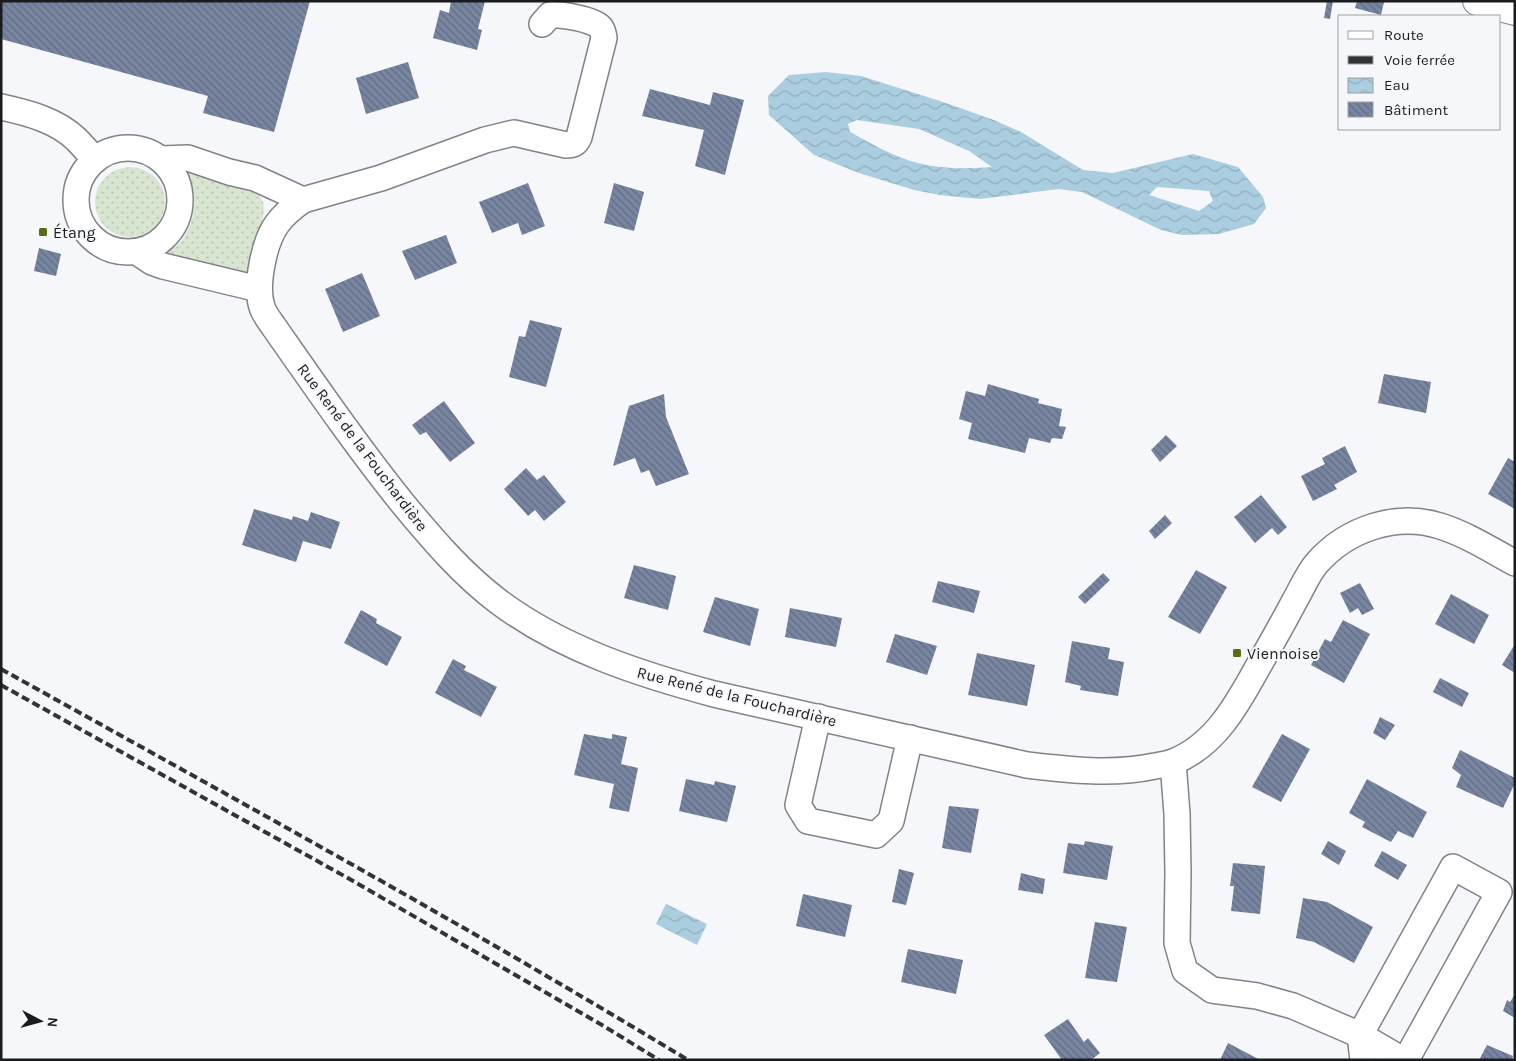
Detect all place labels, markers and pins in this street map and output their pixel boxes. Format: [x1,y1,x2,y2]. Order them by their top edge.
place label: Étang [53,223,96,242]
marker: Étang [37,226,49,238]
place label: Viennoise [1247,644,1318,663]
marker: Viennoise [1231,647,1243,659]

